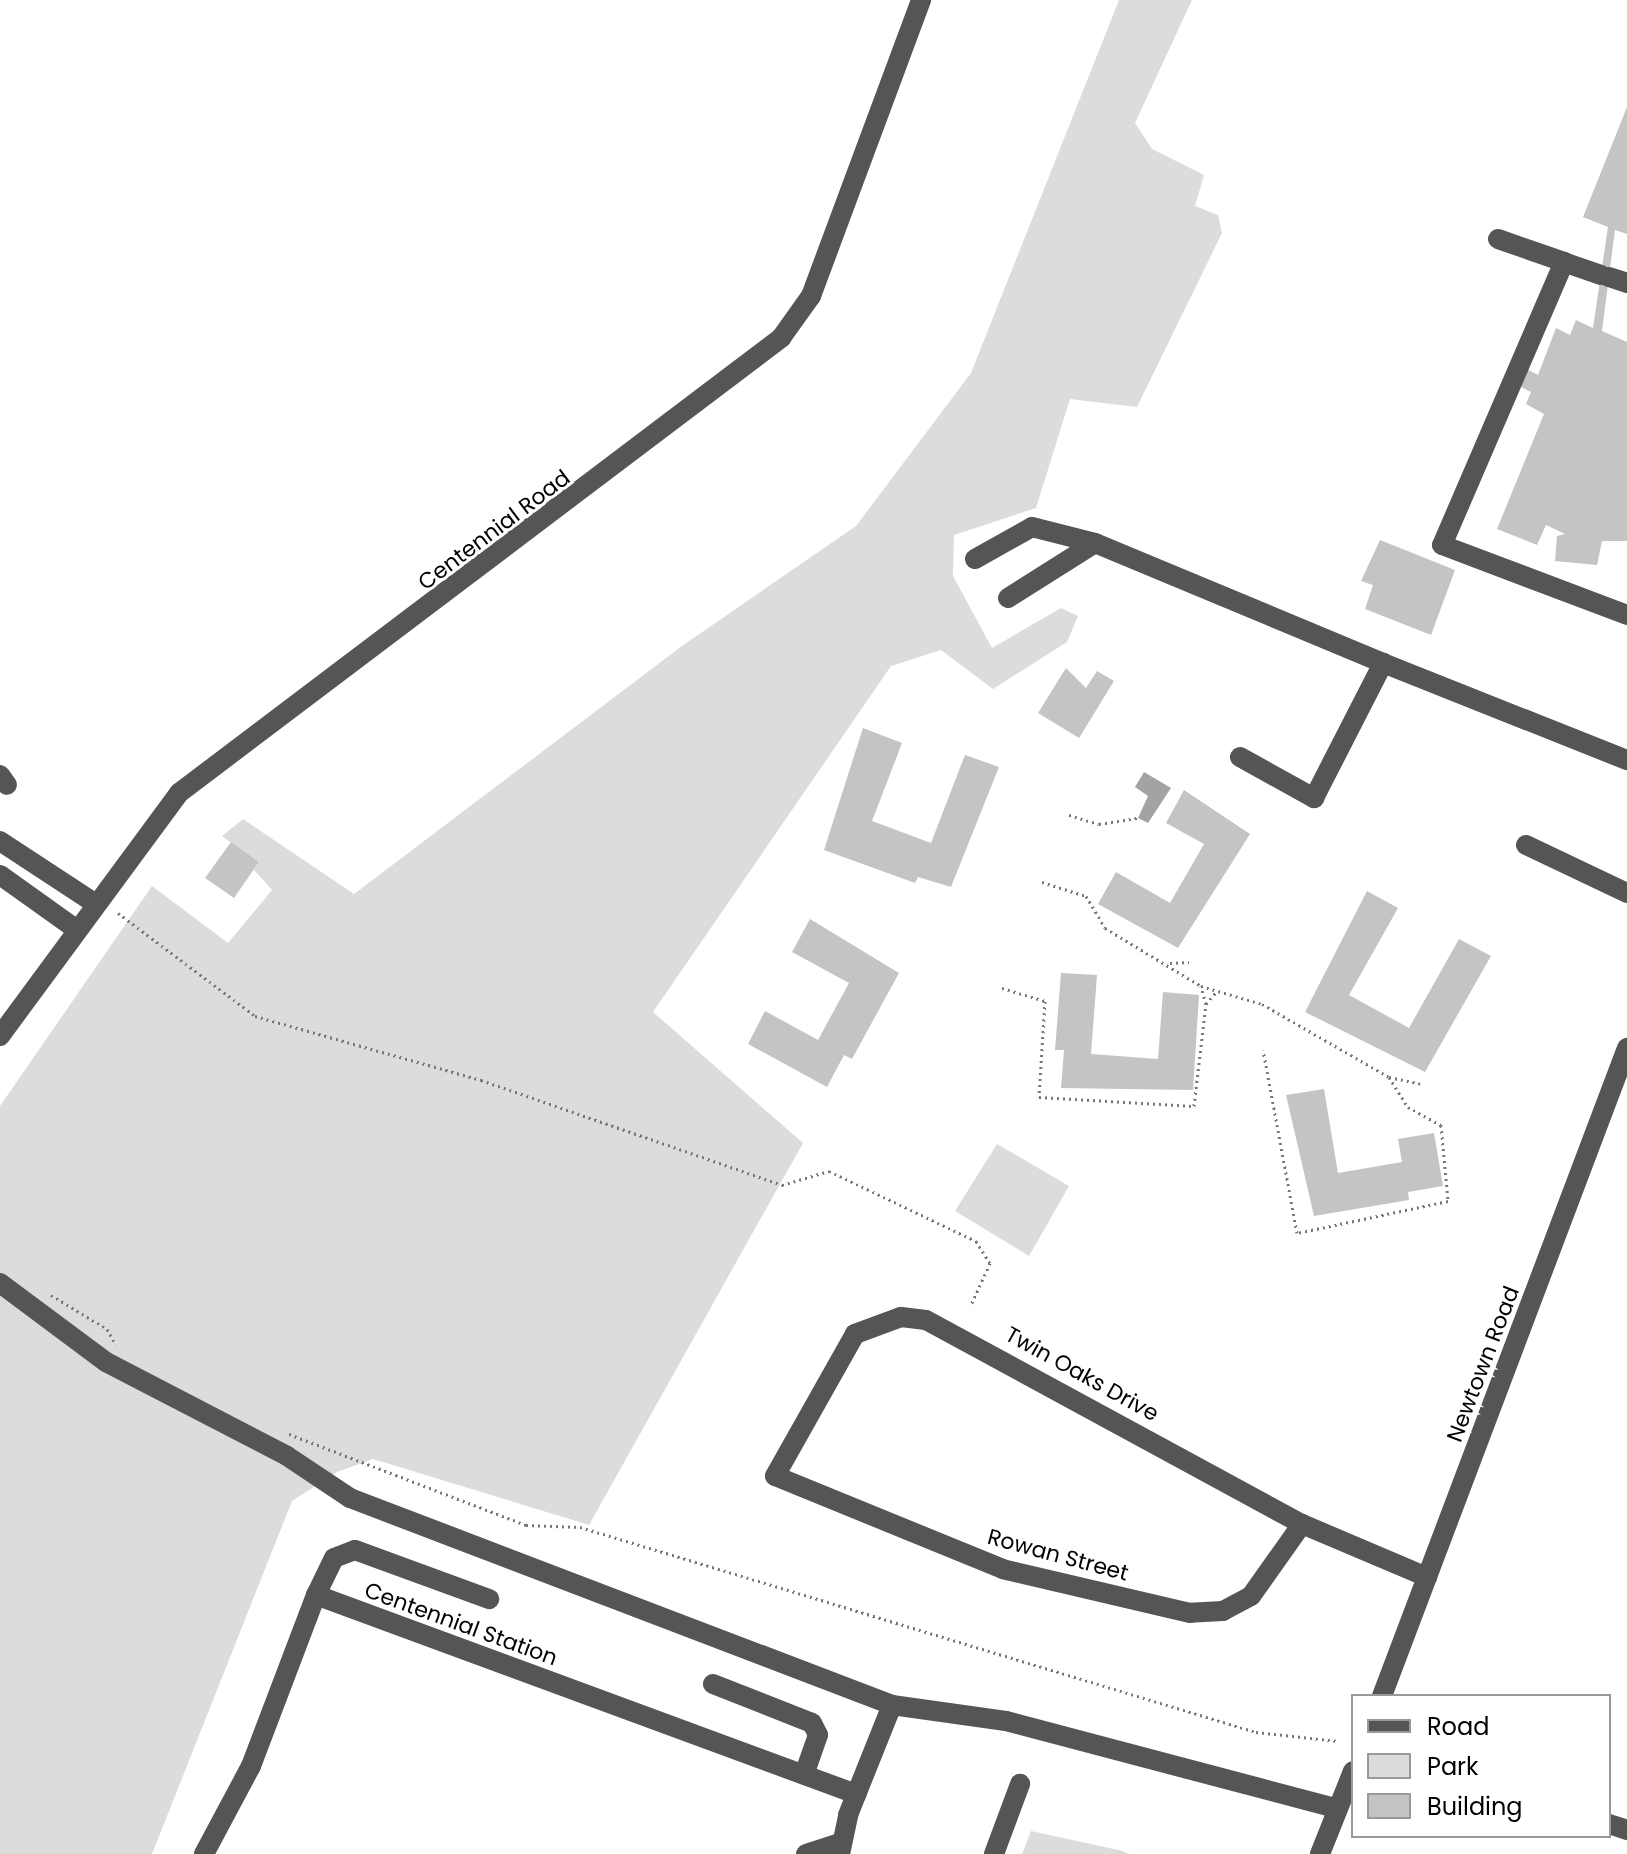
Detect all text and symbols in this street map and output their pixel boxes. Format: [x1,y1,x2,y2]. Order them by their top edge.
street label: Centennial Road [413,464,575,596]
street label: Newtown Road [1441,1283,1525,1445]
street label: Twin Oaks Drive [1001,1321,1163,1427]
street label: Rowan Street [985,1524,1131,1586]
street label: Centennial Station [361,1577,561,1671]
legend [1351,1694,1611,1838]
text: Road [1427,1710,1489,1743]
text: Park [1427,1750,1478,1783]
text: Building [1427,1790,1523,1823]

